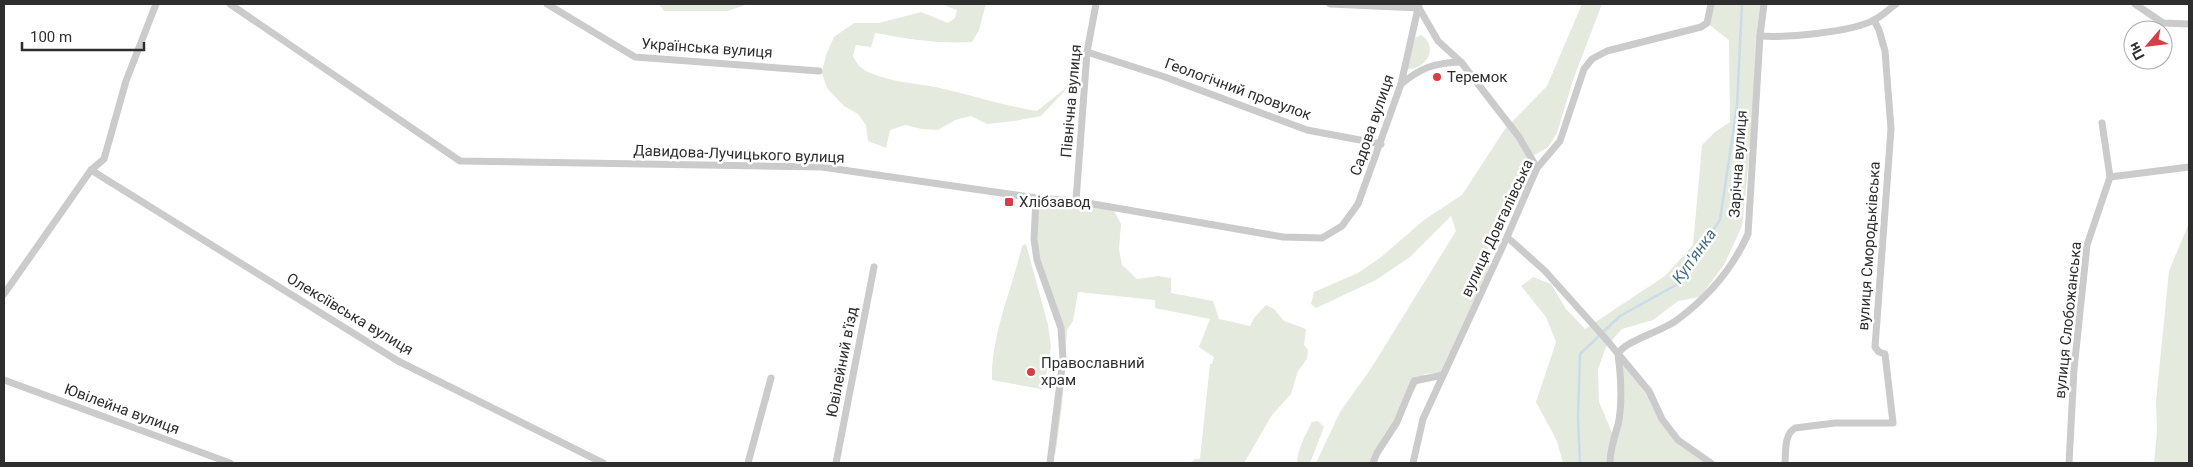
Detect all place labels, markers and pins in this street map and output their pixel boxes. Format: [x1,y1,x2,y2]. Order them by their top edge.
place label: Теремок [1447,68,1507,86]
marker: Теремок [1431,71,1443,83]
place label: Хлібзавод [1019,193,1091,211]
marker: Хлібзавод [1003,196,1015,208]
place label: Православний храм [1041,354,1145,389]
marker: Православний храм [1025,366,1037,378]

